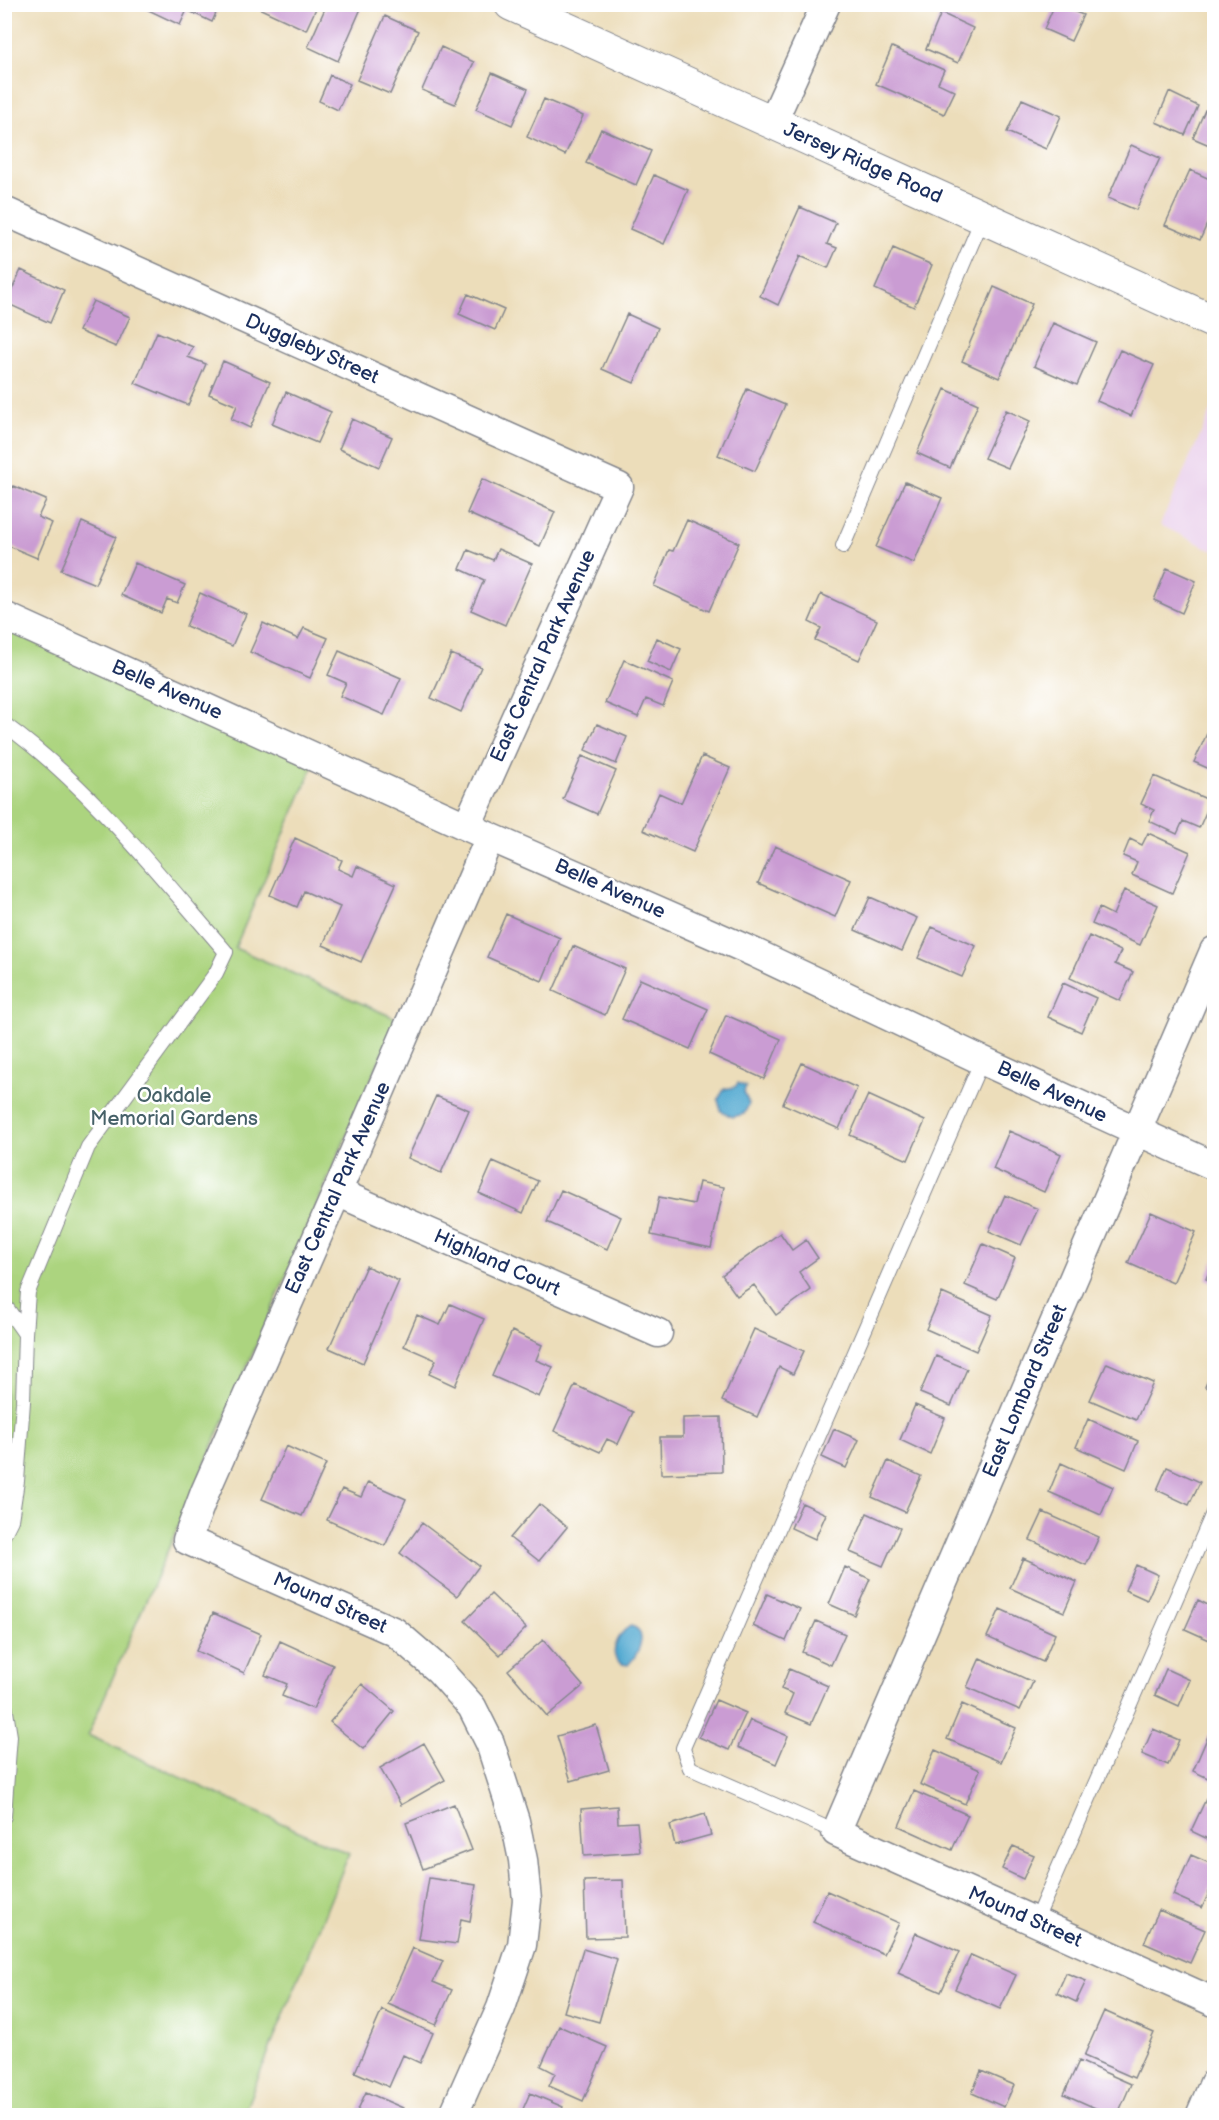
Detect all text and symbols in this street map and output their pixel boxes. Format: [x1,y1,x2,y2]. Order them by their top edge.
street label: Jersey Ridge Road [780,117,946,209]
street label: Duggleby Street [241,309,383,389]
street label: East Central Park Avenue [485,546,601,766]
street label: Belle Avenue [108,655,226,725]
street label: Belle Avenue [551,854,669,924]
street label: Belle Avenue [993,1056,1111,1128]
street label: East Central Park Avenue [280,1078,396,1298]
park label: Oakdale Memorial Gardens [90,1084,258,1131]
street label: Highland Court [430,1224,564,1302]
street label: East Lombard Street [978,1301,1072,1481]
street label: Mound Street [269,1567,391,1639]
street label: Mound Street [964,1881,1086,1953]

